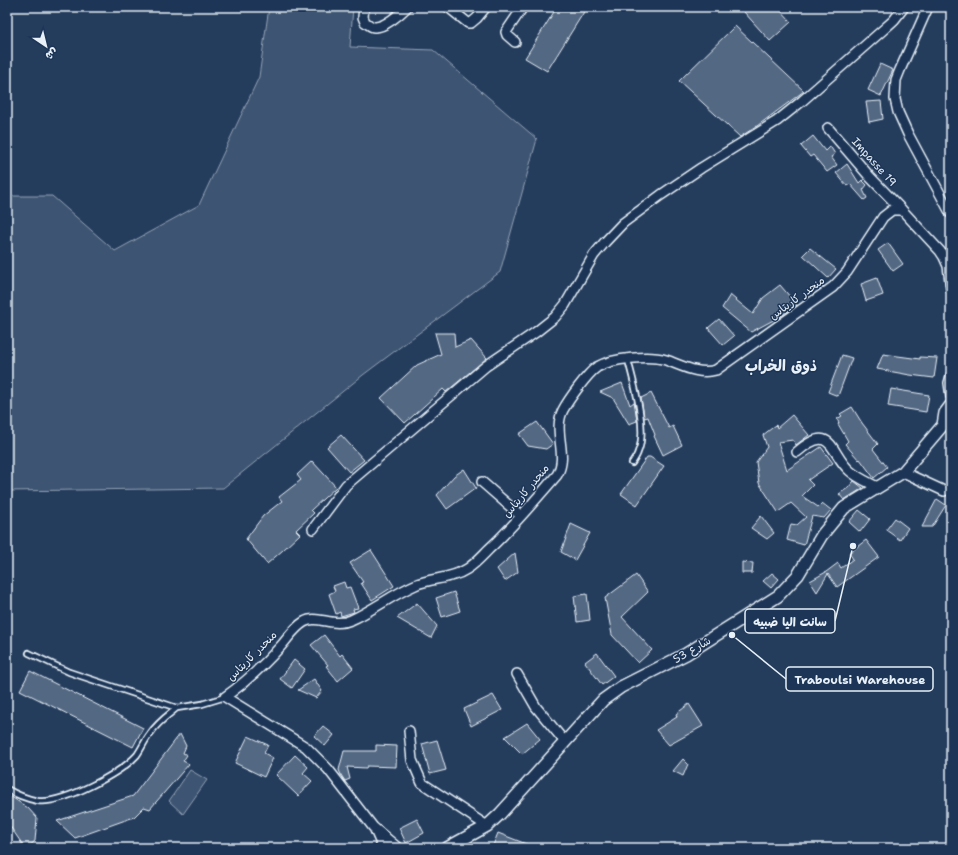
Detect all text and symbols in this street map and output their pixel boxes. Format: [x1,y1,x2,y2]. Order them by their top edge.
north arrow [26,26,66,66]
text: ش [42,44,61,63]
street label: Impasse 19 [848,134,900,190]
street label: منحدر كاريتاس [766,273,828,323]
district label: ذوق الخراب [745,356,817,376]
street label: منحدر كاريتاس [499,461,553,521]
callout: سانت اليا ضبيه [745,609,835,633]
text: سانت اليا ضبيه [753,614,827,630]
street label: منحدر كاريتاس [224,628,280,684]
street label: شارع 53 [670,633,714,668]
callout: Traboulsi Warehouse [786,667,933,691]
text: Traboulsi Warehouse [794,672,926,688]

